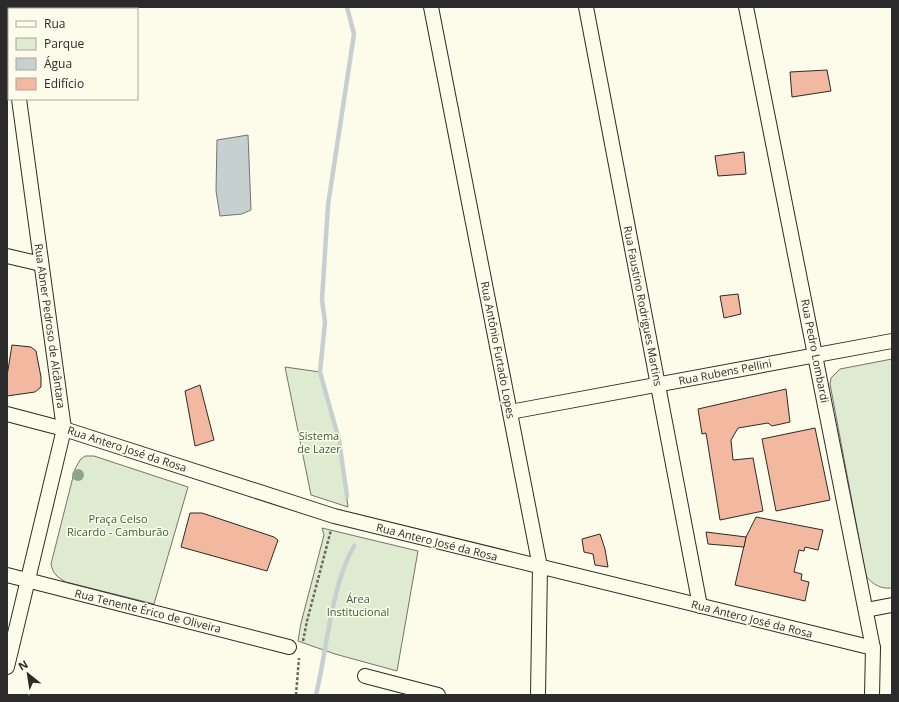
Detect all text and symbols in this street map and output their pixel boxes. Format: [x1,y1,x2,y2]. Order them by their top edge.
legend [8,8,138,100]
text: Rua [44,15,65,32]
text: Parque [44,35,84,52]
text: Água [44,55,72,72]
text: Edifício [44,75,84,92]
street label: Rua Faustino Rodrigues Martins [621,225,666,387]
street label: Rua Abner Pedroso de Alcântara [32,243,69,409]
street label: Rua Antônio Furtado Lopes [478,280,519,420]
street label: Rua Pedro Lombardi [798,298,833,404]
street label: Rua Rubens Pellini [677,355,773,388]
street label: Rua Antero José da Rosa [66,422,189,475]
park label: Sistema de Lazer [297,428,341,456]
park label: Praça Celso Ricardo - Camburão [67,511,169,539]
street label: Rua Antero José da Rosa [375,519,499,564]
street label: Rua Tenente Érico de Oliveira [73,585,223,636]
park label: Área Institucional [327,591,389,619]
street label: Rua Antero José da Rosa [690,596,814,641]
north arrow [8,654,48,694]
text: N [15,656,30,674]

